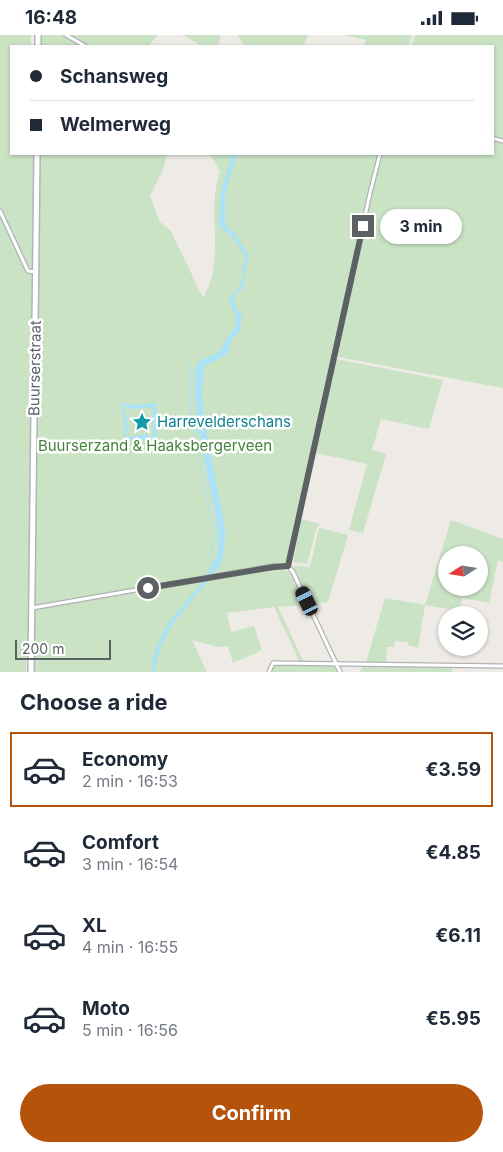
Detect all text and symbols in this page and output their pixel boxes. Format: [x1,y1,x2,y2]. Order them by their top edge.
text: 16:48 [25,6,77,29]
text: Schansweg [60,65,168,88]
text: Welmerweg [60,113,171,136]
callout: 3 min [380,209,463,243]
route end [352,215,374,237]
text: 3 min [399,216,443,236]
street label: Buurserstraat [24,320,45,416]
place icon: Harrevelderschans [131,411,153,433]
place label: Harrevelderschans [157,412,291,431]
park label: Buurserzand & Haaksbergerveen [38,436,272,455]
north arrow [438,546,488,596]
map controls [438,546,488,656]
route start [137,577,159,599]
car [293,584,320,618]
button: layers [438,606,488,656]
scale bar [15,637,111,660]
text: 200 m [22,640,64,657]
text: Choose a ride [20,689,168,715]
icon: car [22,747,67,792]
text: Economy [82,748,168,771]
text: €3.59 [425,758,481,781]
text: 2 min · 16:53 [82,771,178,791]
icon: car [22,830,67,875]
text: Comfort [82,831,159,854]
text: €4.85 [425,841,481,864]
text: 3 min · 16:54 [82,854,178,874]
icon: car [22,913,67,958]
text: XL [82,914,107,937]
text: €6.11 [435,924,481,947]
text: 4 min · 16:55 [82,937,178,957]
icon: car [22,996,67,1041]
text: Moto [82,997,130,1020]
text: €5.95 [426,1007,481,1030]
text: 5 min · 16:56 [82,1020,178,1040]
button: Confirm [20,1084,483,1142]

